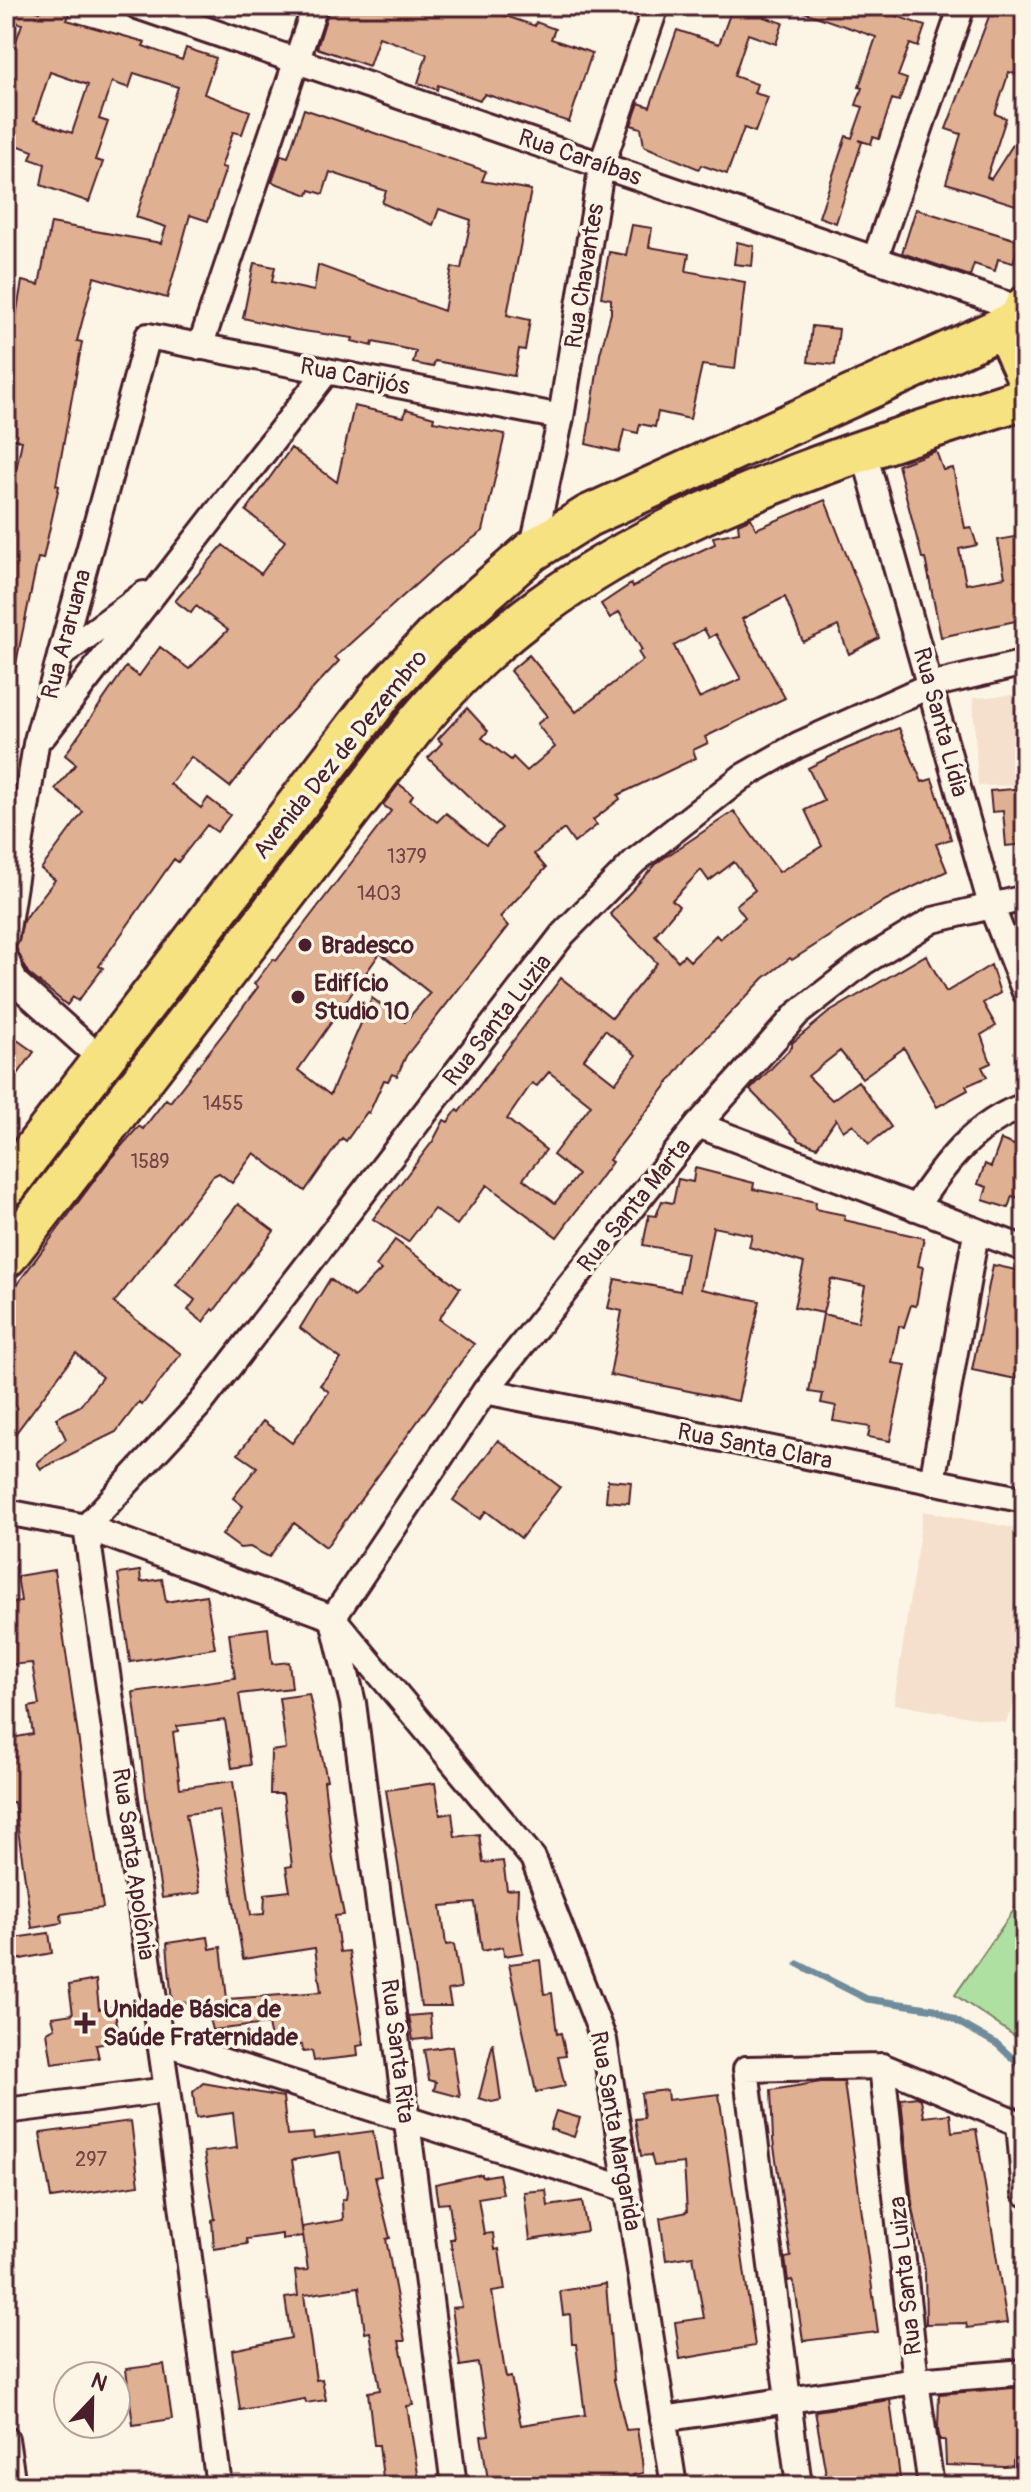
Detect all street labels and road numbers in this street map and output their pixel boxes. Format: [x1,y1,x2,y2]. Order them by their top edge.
street label: Rua Caraíbas [514,123,646,192]
street label: Rua Chavantes [559,201,610,351]
street label: Rua Carijós [298,352,412,401]
street label: Rua Araruana [35,566,98,702]
street label: Avenida Dez de Dezembro [247,644,434,865]
street label: Rua Santa Lídia [907,644,974,800]
street label: Rua Santa Luzia [437,948,558,1092]
street label: Rua Santa Marta [572,1132,697,1278]
street label: Rua Santa Clara [675,1417,835,1476]
street label: Rua Santa Apolônia [106,1766,161,1962]
street label: Rua Santa Rita [374,1977,421,2125]
street label: Rua Santa Margarida [584,2029,647,2233]
street label: Rua Santa Luiza [883,2195,928,2357]

